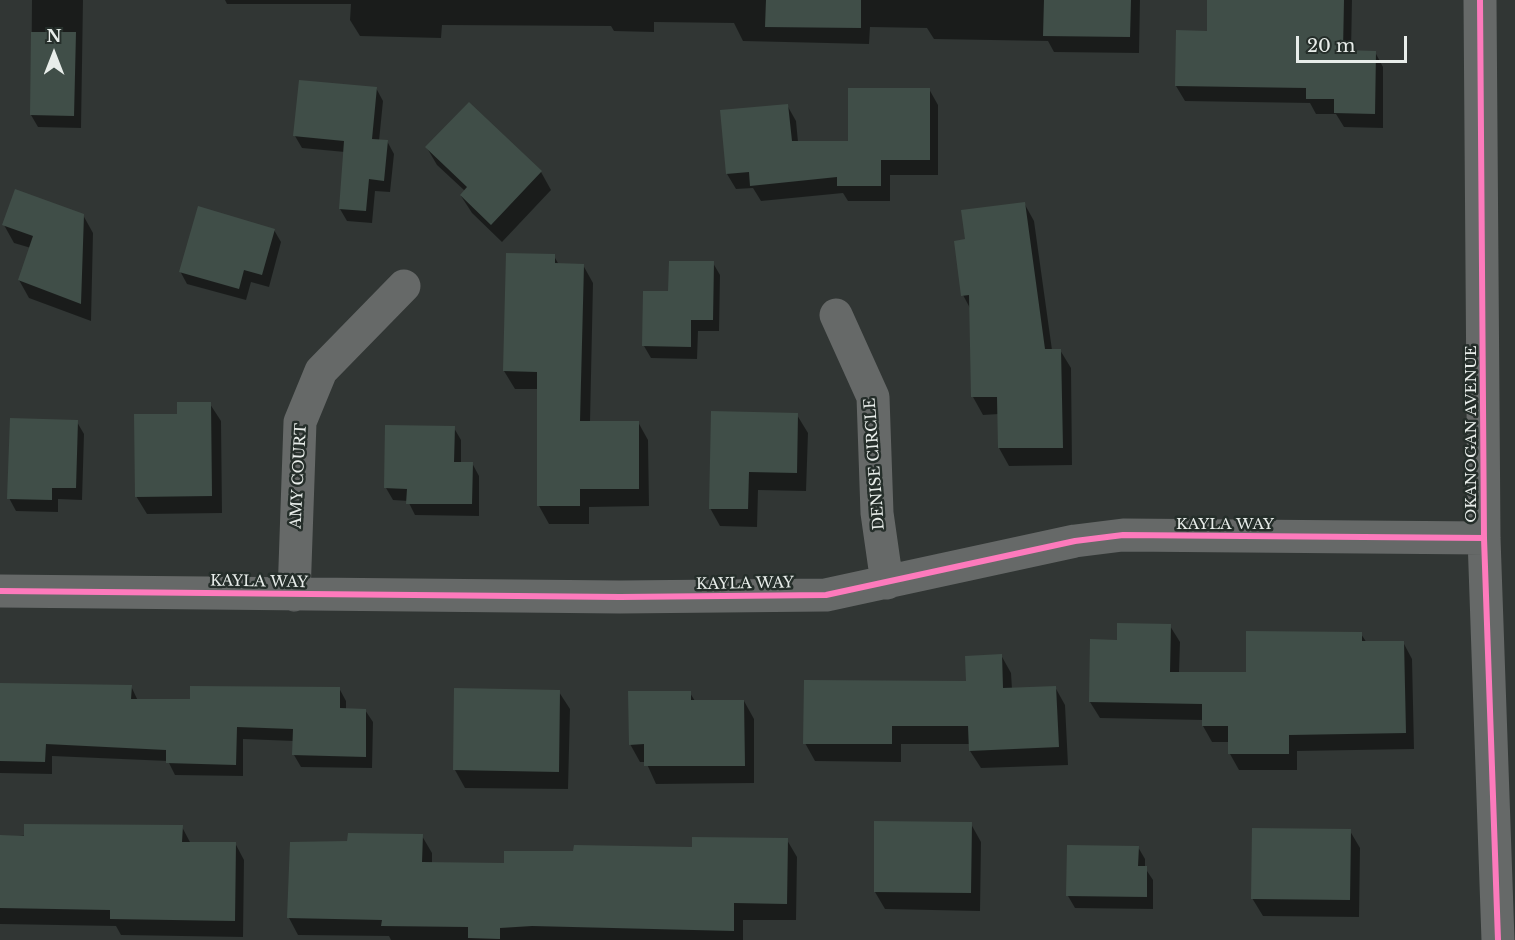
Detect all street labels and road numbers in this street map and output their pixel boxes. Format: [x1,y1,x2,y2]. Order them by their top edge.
street label: OKANOGAN AVENUE [1463,345,1481,523]
street label: DENISE CIRCLE [861,397,889,531]
street label: AMY COURT [287,423,311,529]
street label: KAYLA WAY [1176,516,1274,534]
street label: KAYLA WAY [210,572,308,592]
street label: KAYLA WAY [696,574,794,594]

